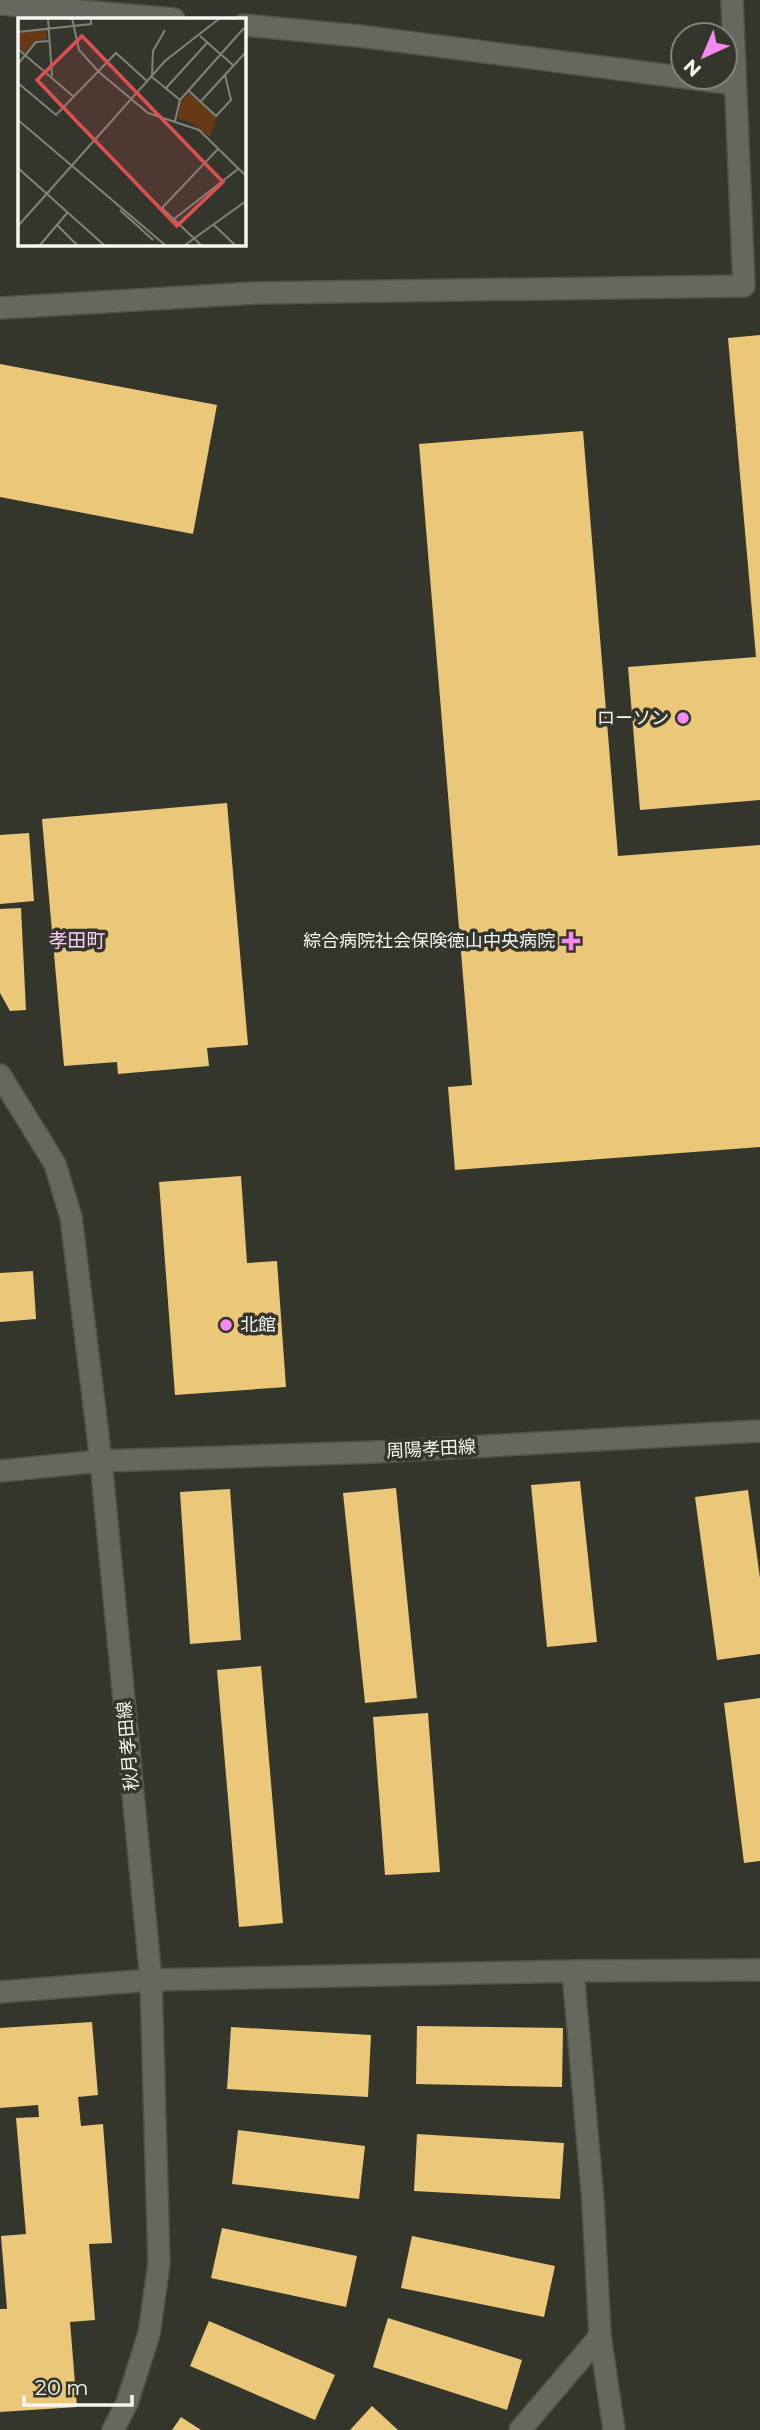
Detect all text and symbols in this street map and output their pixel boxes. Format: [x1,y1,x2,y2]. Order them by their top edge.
inset map [18,18,245,245]
north arrow [669,21,739,91]
text: N [679,54,706,81]
place label: ローソン [597,707,669,729]
marker: ローソン [675,710,691,726]
district label: 孝田町 [48,929,106,952]
place label: 綜合病院社会保険徳山中央病院 [303,930,555,952]
marker: 綜合病院社会保険徳山中央病院 [561,931,581,951]
place label: 北館 [240,1314,276,1336]
marker: 北館 [218,1317,234,1333]
street label: 周陽孝田線 [385,1436,477,1462]
street label: 秋月孝田線 [113,1700,143,1792]
scale bar [24,2364,133,2408]
text: 20 m [35,2375,89,2400]

